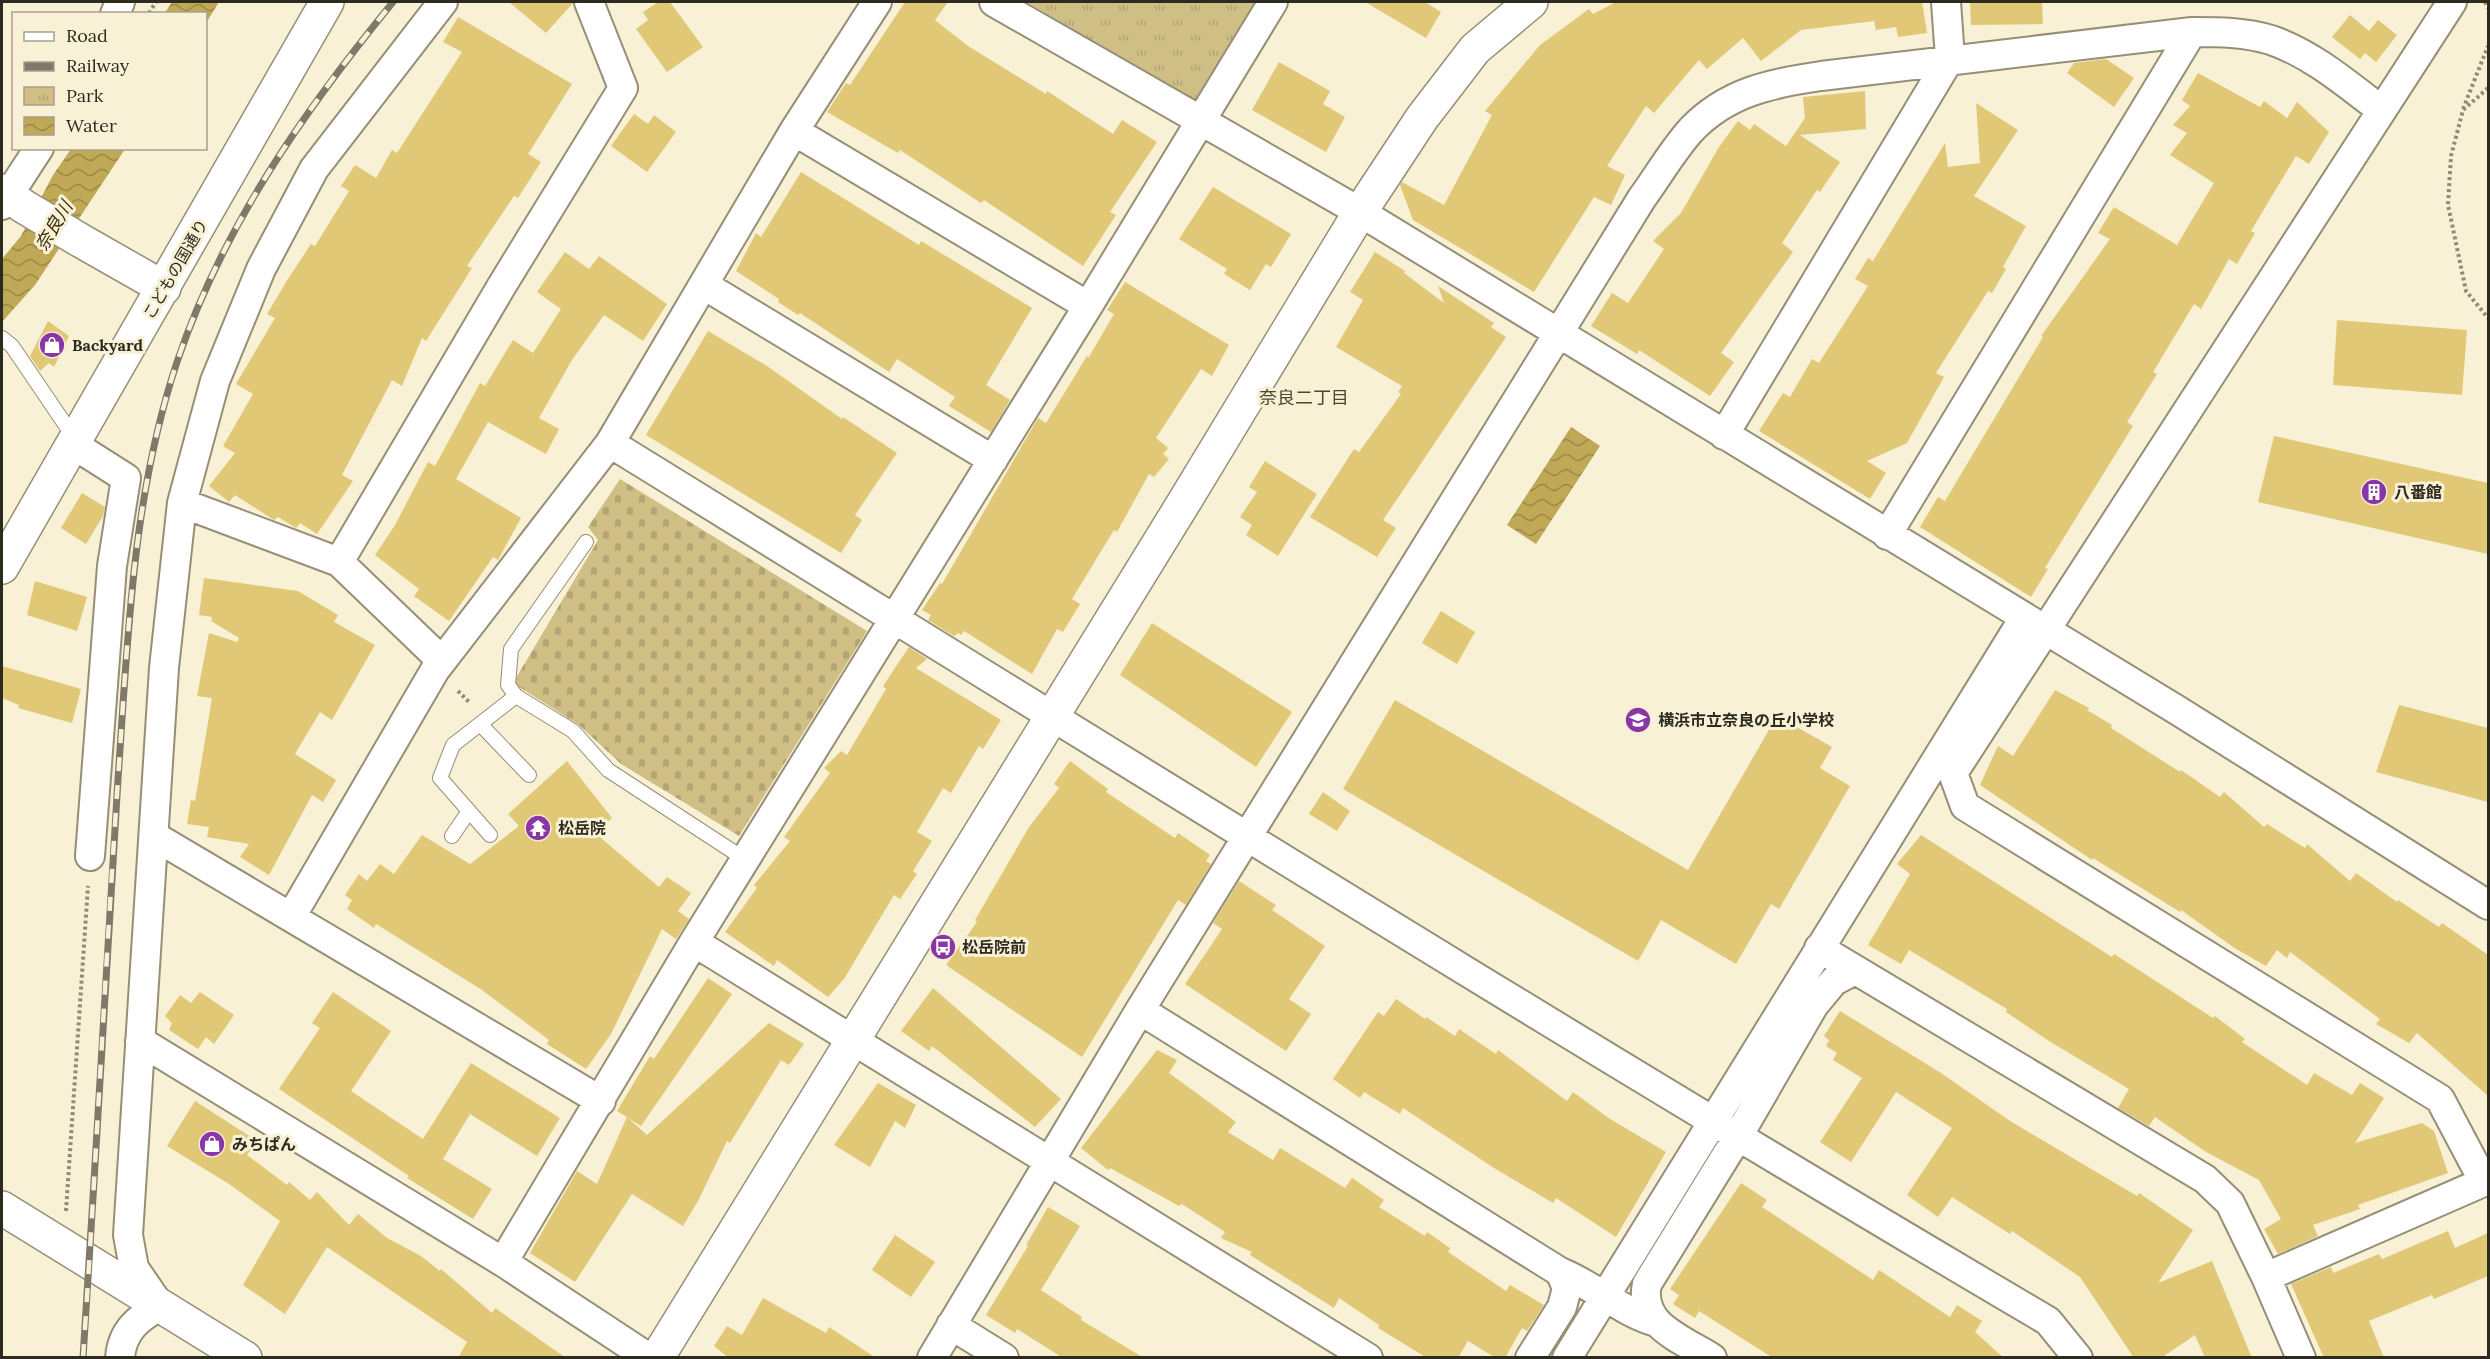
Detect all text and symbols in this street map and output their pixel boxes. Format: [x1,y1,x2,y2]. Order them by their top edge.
legend [12,12,207,150]
text: Road [66,24,108,47]
text: Railway [66,54,130,77]
text: Park [66,84,104,107]
text: Water [66,114,117,137]
water label: 奈良川 [30,195,78,255]
street label: こどもの国通り [138,215,212,323]
shop icon: Backyard [37,330,67,360]
place label: Backyard [72,335,143,355]
district label: 奈良二丁目 [1259,386,1349,409]
building icon: 八番館 [2359,477,2389,507]
place label: 八番館 [2394,482,2442,502]
school or university icon: 横浜市立奈良の丘小学校 [1623,705,1653,735]
place label: 横浜市立奈良の丘小学校 [1658,710,1834,730]
temple icon: 松岳院 [523,813,553,843]
place label: 松岳院 [558,818,606,838]
bus stop icon: 松岳院前 [928,932,958,962]
place label: 松岳院前 [962,937,1026,957]
shop icon: みちぱん [197,1129,227,1159]
place label: みちぱん [232,1134,296,1154]

